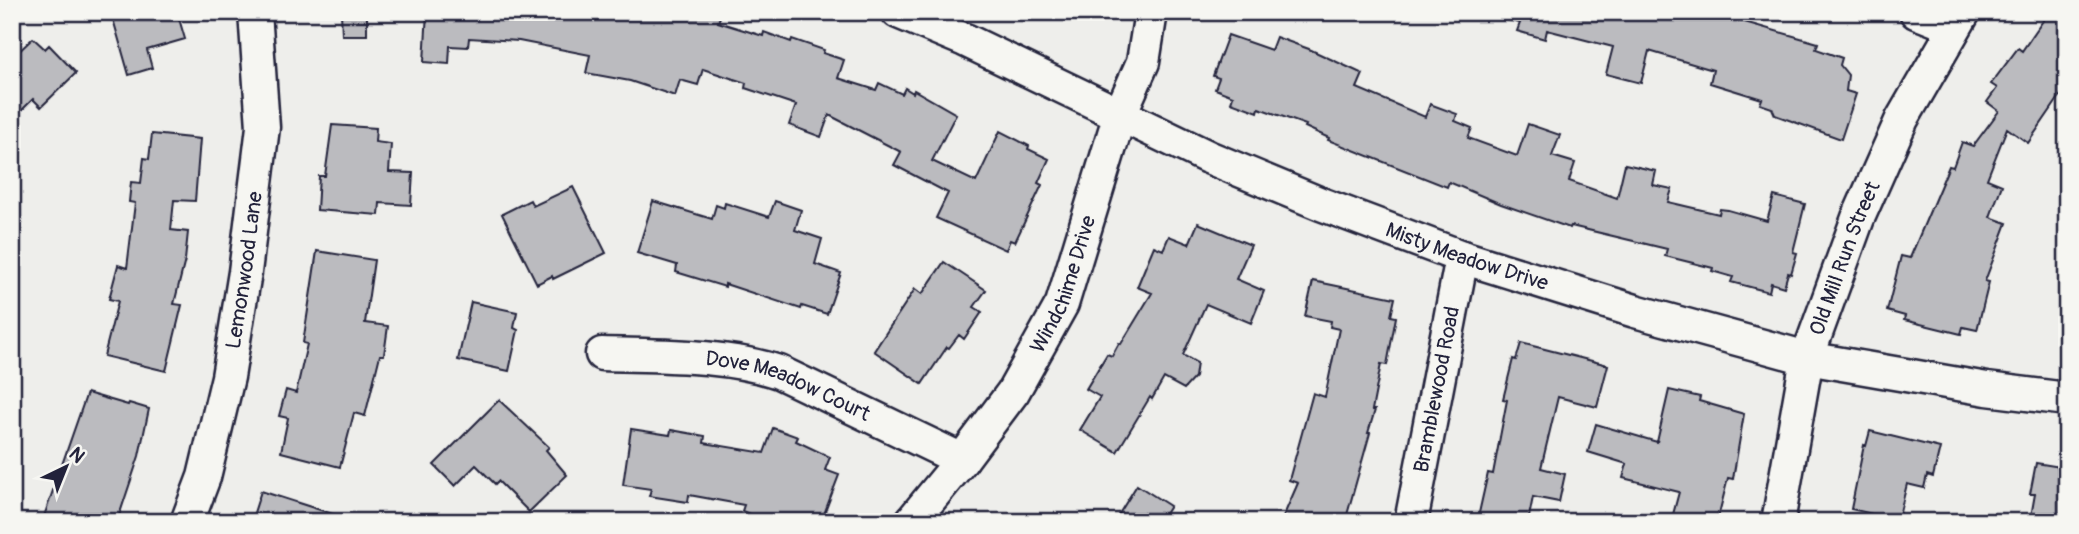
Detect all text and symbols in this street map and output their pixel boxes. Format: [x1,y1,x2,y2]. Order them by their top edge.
street label: Old Mill Run Street [1803,177,1886,339]
street label: Lemonwood Lane [219,189,268,351]
street label: Windchime Drive [1024,211,1102,358]
street label: Misty Meadow Drive [1382,216,1552,297]
street label: Bramblewood Road [1407,304,1466,475]
street label: Dove Meadow Court [704,345,875,428]
north arrow [32,433,102,503]
text: N [64,442,90,469]

